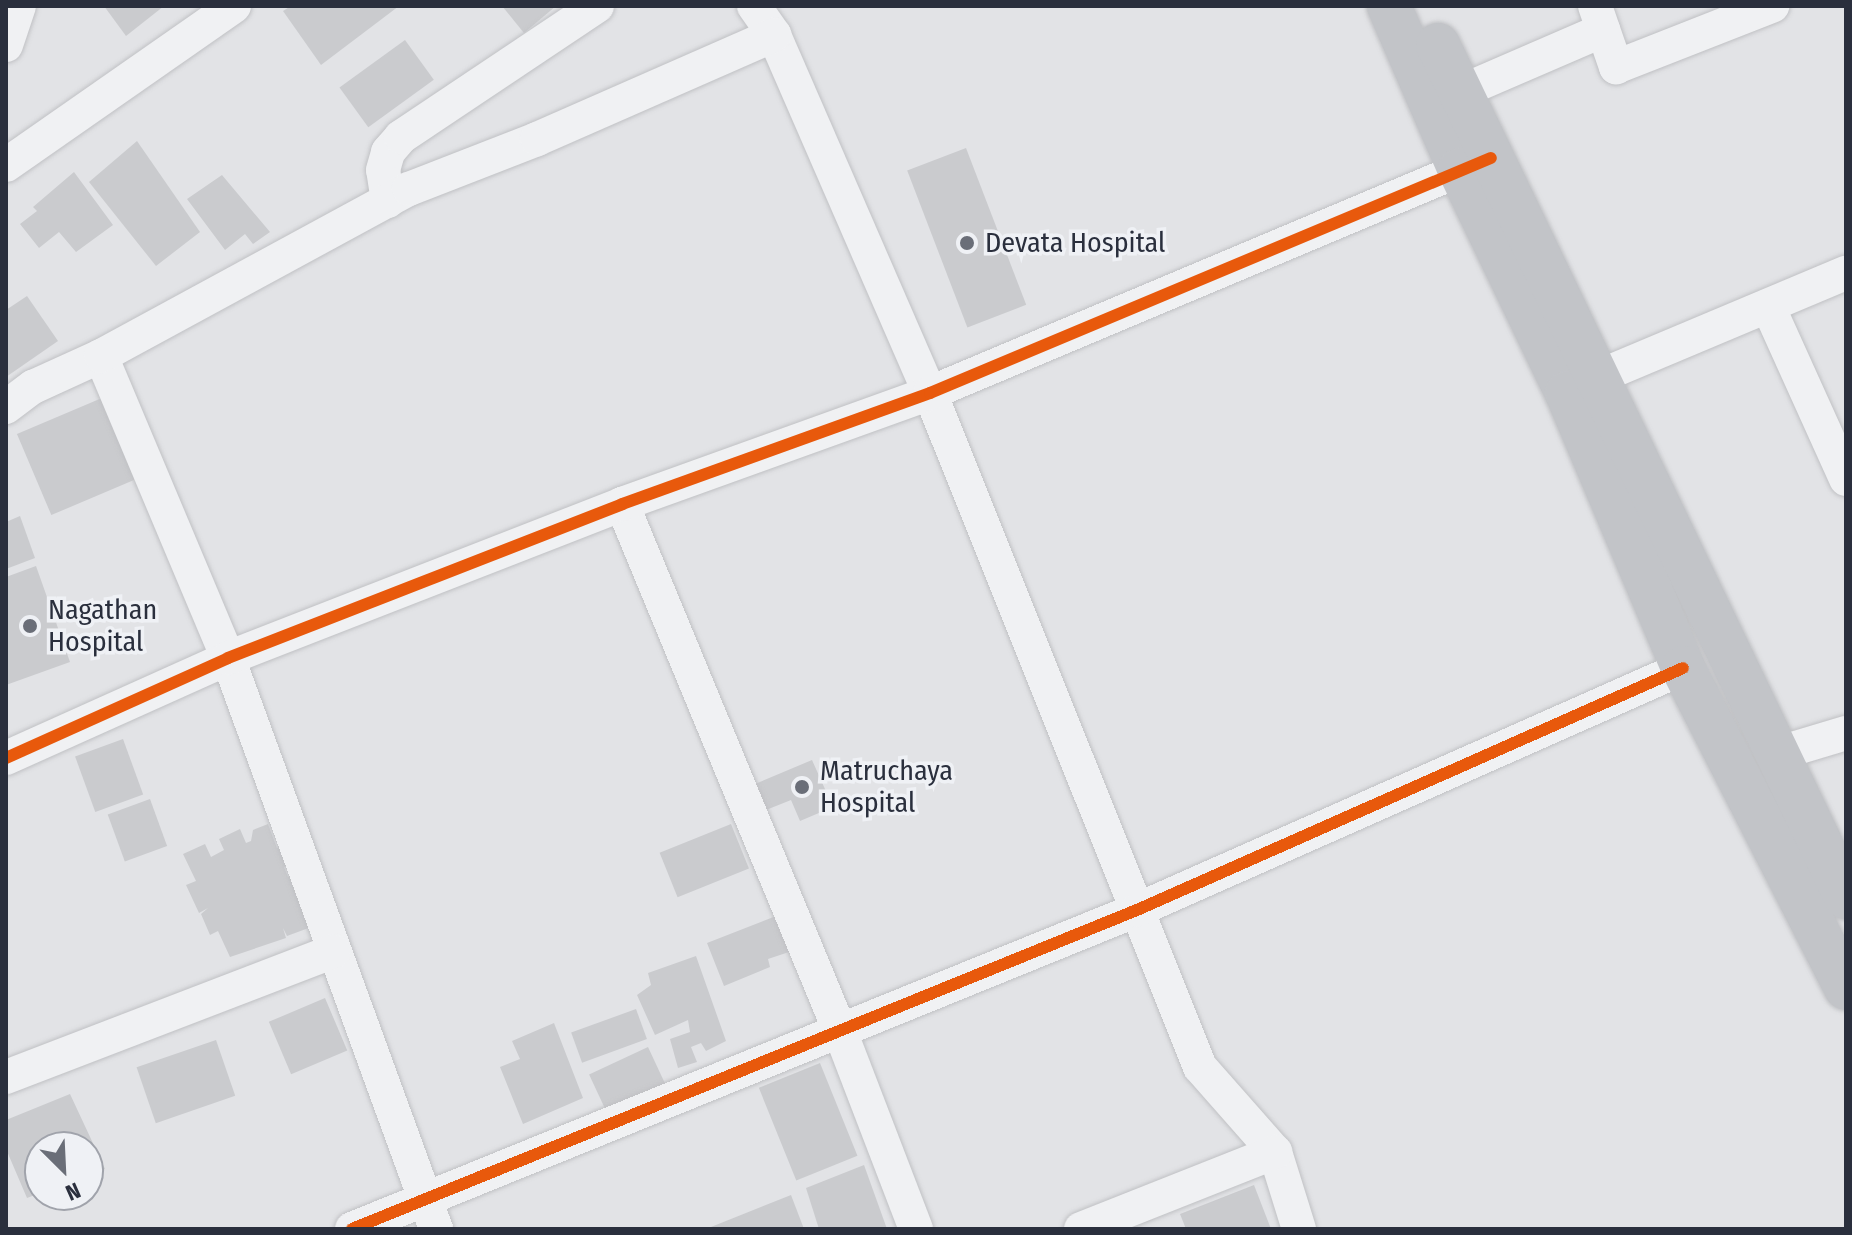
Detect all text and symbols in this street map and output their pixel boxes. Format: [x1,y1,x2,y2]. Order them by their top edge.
place label: Devata Hospital [985,226,1165,260]
marker: Devata Hospital [956,232,978,254]
place label: Nagathan Hospital [48,593,157,659]
marker: Nagathan Hospital [19,615,41,637]
place label: Matruchaya Hospital [820,754,953,820]
marker: Matruchaya Hospital [791,776,813,798]
north arrow [24,1131,104,1211]
text: N [62,1177,85,1207]

